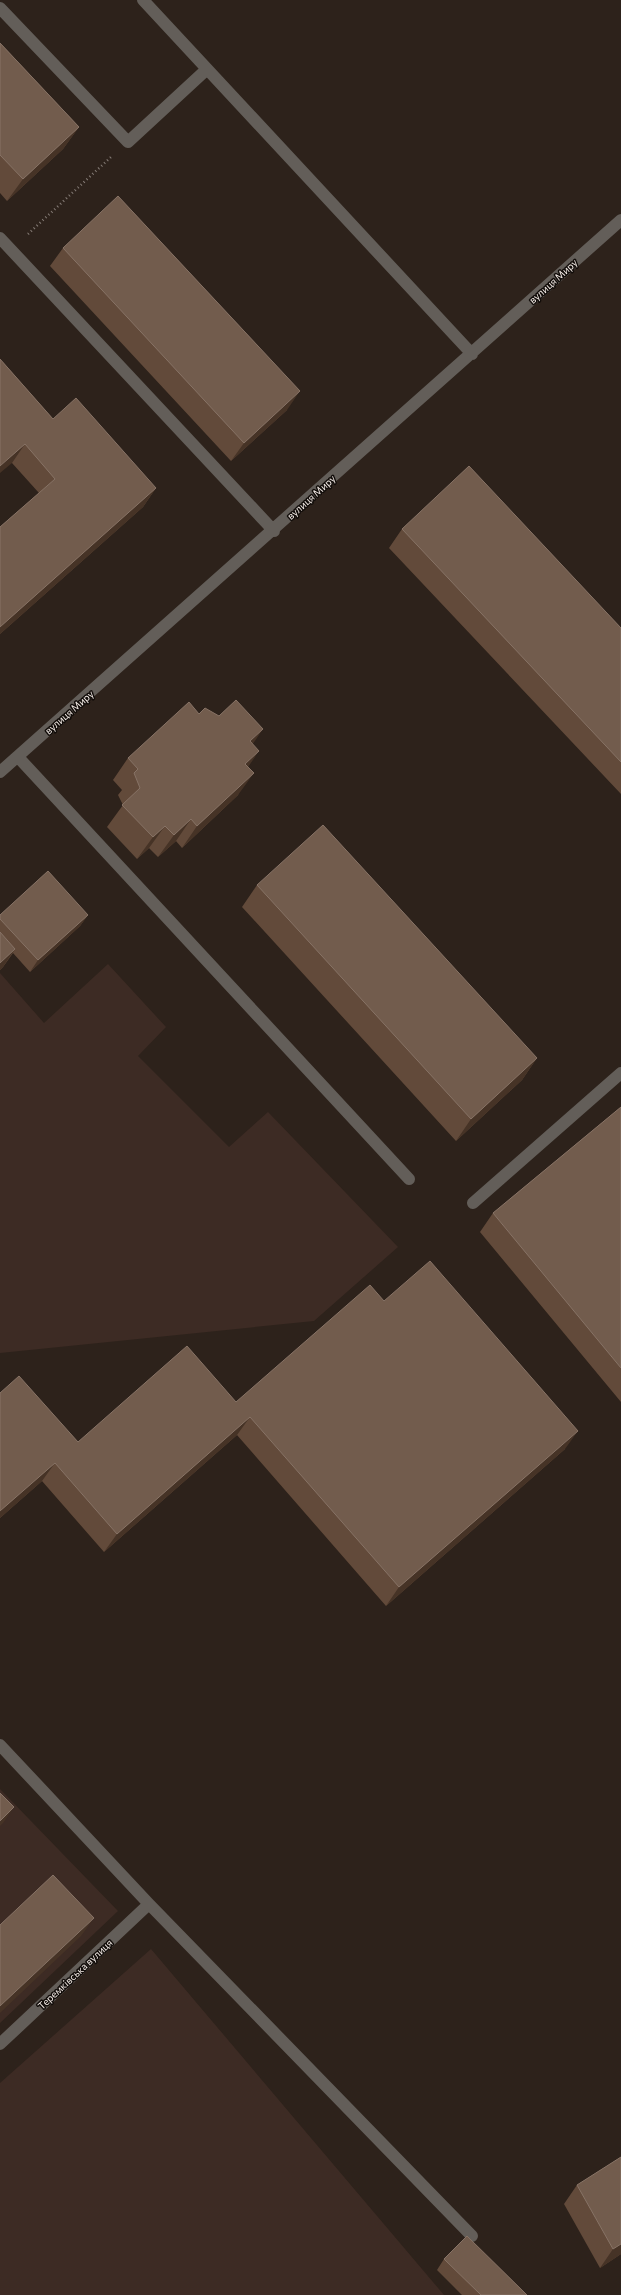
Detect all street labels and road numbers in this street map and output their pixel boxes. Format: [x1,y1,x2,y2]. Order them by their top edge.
street label: вулиця Миру [526,256,580,306]
street label: вулиця Миру [284,472,338,522]
street label: вулиця Миру [42,688,96,736]
street label: Теремківська вулиця [35,1936,115,2012]

